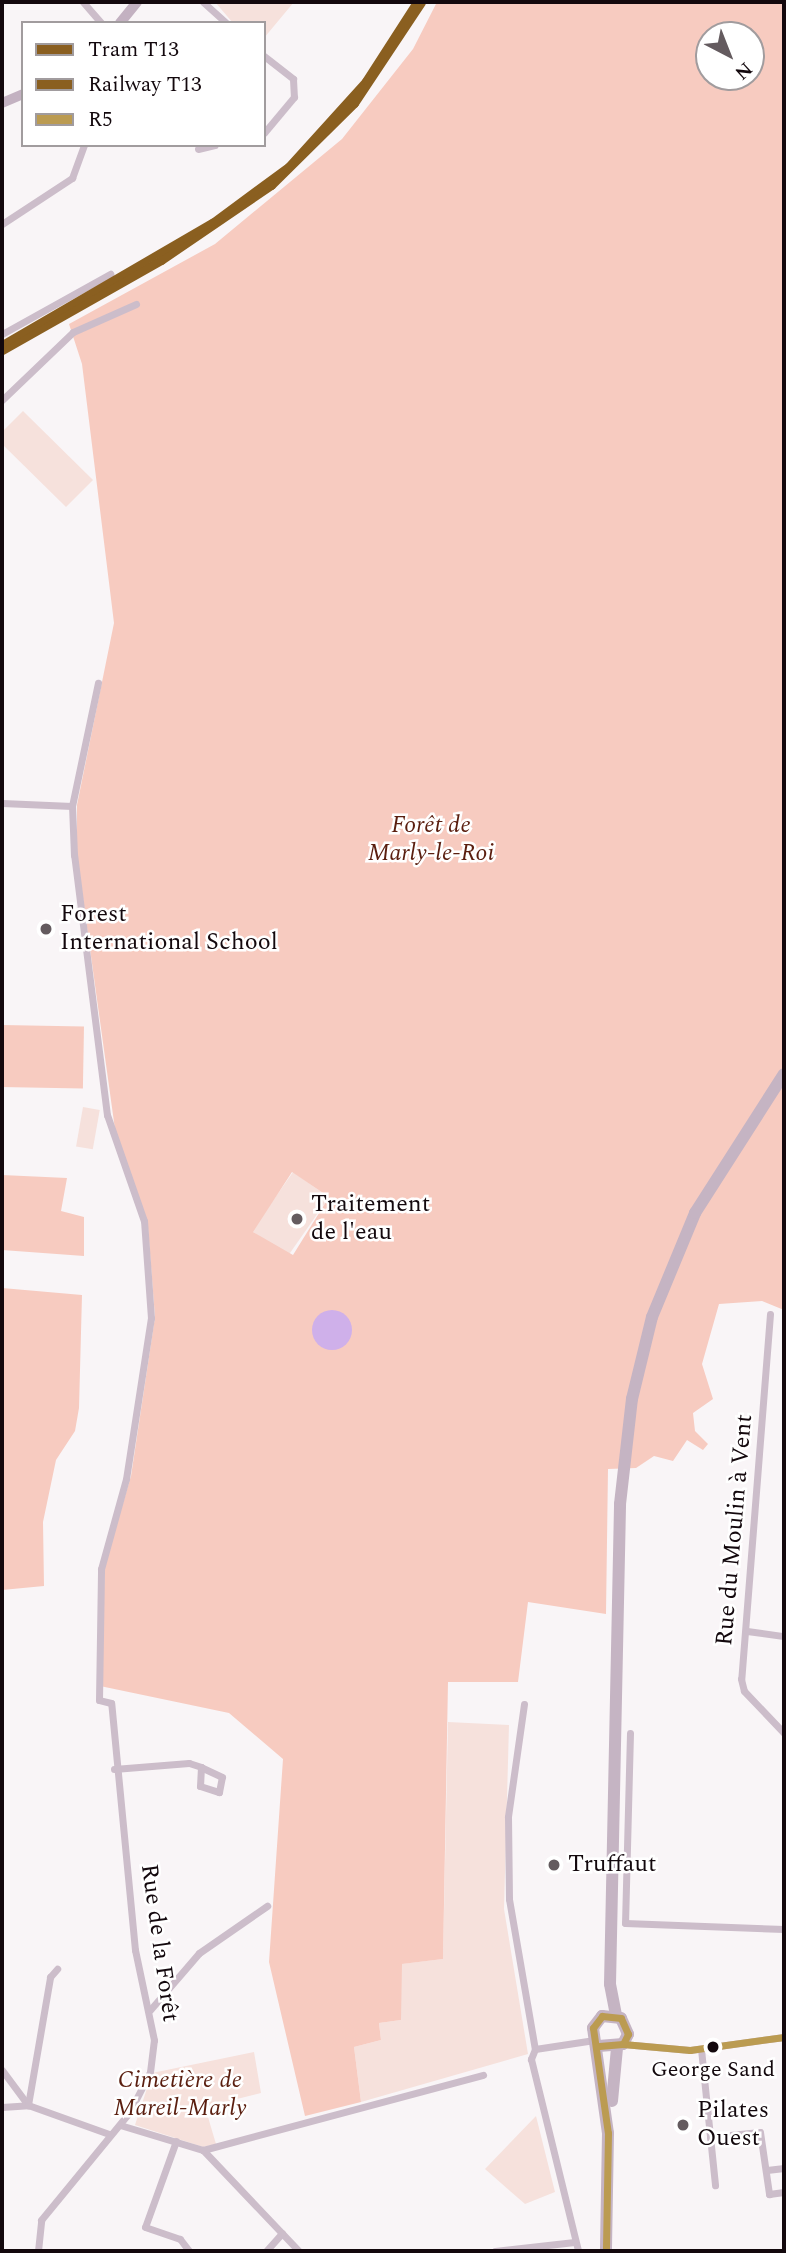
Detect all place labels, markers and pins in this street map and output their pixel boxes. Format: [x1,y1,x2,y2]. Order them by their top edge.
place label: Forest International School [60,901,278,957]
marker: Forest International School [38,921,54,937]
place label: Traitement de l'eau [311,1191,430,1247]
marker: Traitement de l'eau [289,1211,305,1227]
place label: Truffaut [568,1851,657,1879]
marker: Truffaut [546,1857,562,1873]
marker: George Sand [706,2040,720,2054]
place label: George Sand [651,2057,775,2083]
place label: Pilates Ouest [697,2097,769,2153]
marker: Pilates Ouest [675,2117,691,2133]

